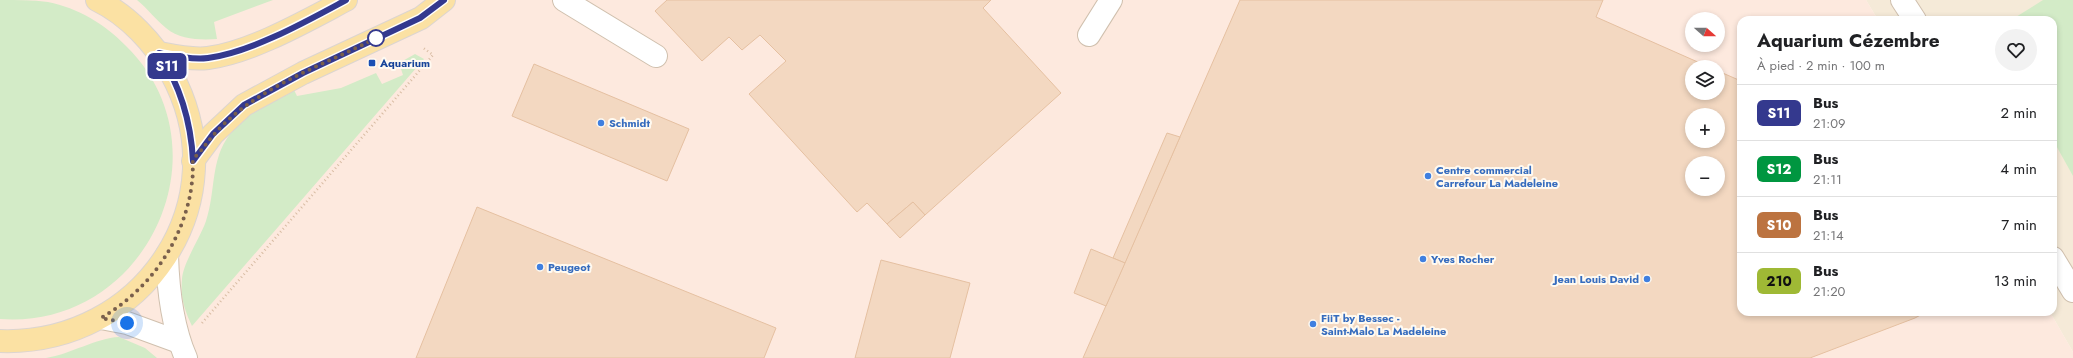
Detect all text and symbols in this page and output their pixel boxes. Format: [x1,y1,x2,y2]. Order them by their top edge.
north arrow [1685,12,1725,52]
map controls [1685,12,1725,196]
text: Aquarium Cézembre [1757,27,1940,54]
unlabelled marker [367,29,385,47]
button: heart [1995,29,2037,71]
line badge: S11 [144,53,190,79]
place label: Aquarium [379,55,430,71]
text: S11 [155,56,179,76]
text: À pied · 2 min · 100 m [1757,56,1885,75]
marker: Aquarium [367,58,377,68]
button: layers [1685,60,1725,100]
text: Bus [1813,92,1838,114]
text: 2 min [2000,102,2037,124]
text: S11 [1767,103,1791,123]
button: + [1685,108,1725,148]
text: 21:09 [1813,114,1845,133]
place label: Schmidt [609,115,650,131]
marker: Schmidt [596,118,606,128]
text: Bus [1813,148,1838,170]
button: − [1685,156,1725,196]
text: 4 min [2000,158,2037,180]
text: S12 [1766,159,1792,179]
place label: Centre commercial Carrefour La Madeleine [1436,162,1558,191]
text: 21:11 [1813,170,1842,189]
marker: Centre commercial Carrefour La Madeleine [1423,171,1433,181]
text: Bus [1813,204,1838,226]
text: 7 min [2001,214,2037,236]
text: S10 [1766,215,1792,235]
text: 21:14 [1813,226,1844,245]
place label: Yves Rocher [1430,251,1495,267]
marker: Yves Rocher [1418,254,1428,264]
place label: Peugeot [548,259,591,275]
text: Bus [1813,260,1838,282]
marker: Peugeot [535,262,545,272]
text: 13 min [1994,270,2037,292]
place label: Jean Louis David [1552,271,1639,287]
text: 210 [1766,271,1792,291]
marker: Jean Louis David [1642,274,1652,284]
text: 21:20 [1813,282,1845,301]
place label: FiiT by Bessec - Saint-Malo La Madeleine [1321,310,1446,339]
your location [117,313,137,333]
marker: FiiT by Bessec - Saint-Malo La Madeleine [1308,319,1318,329]

